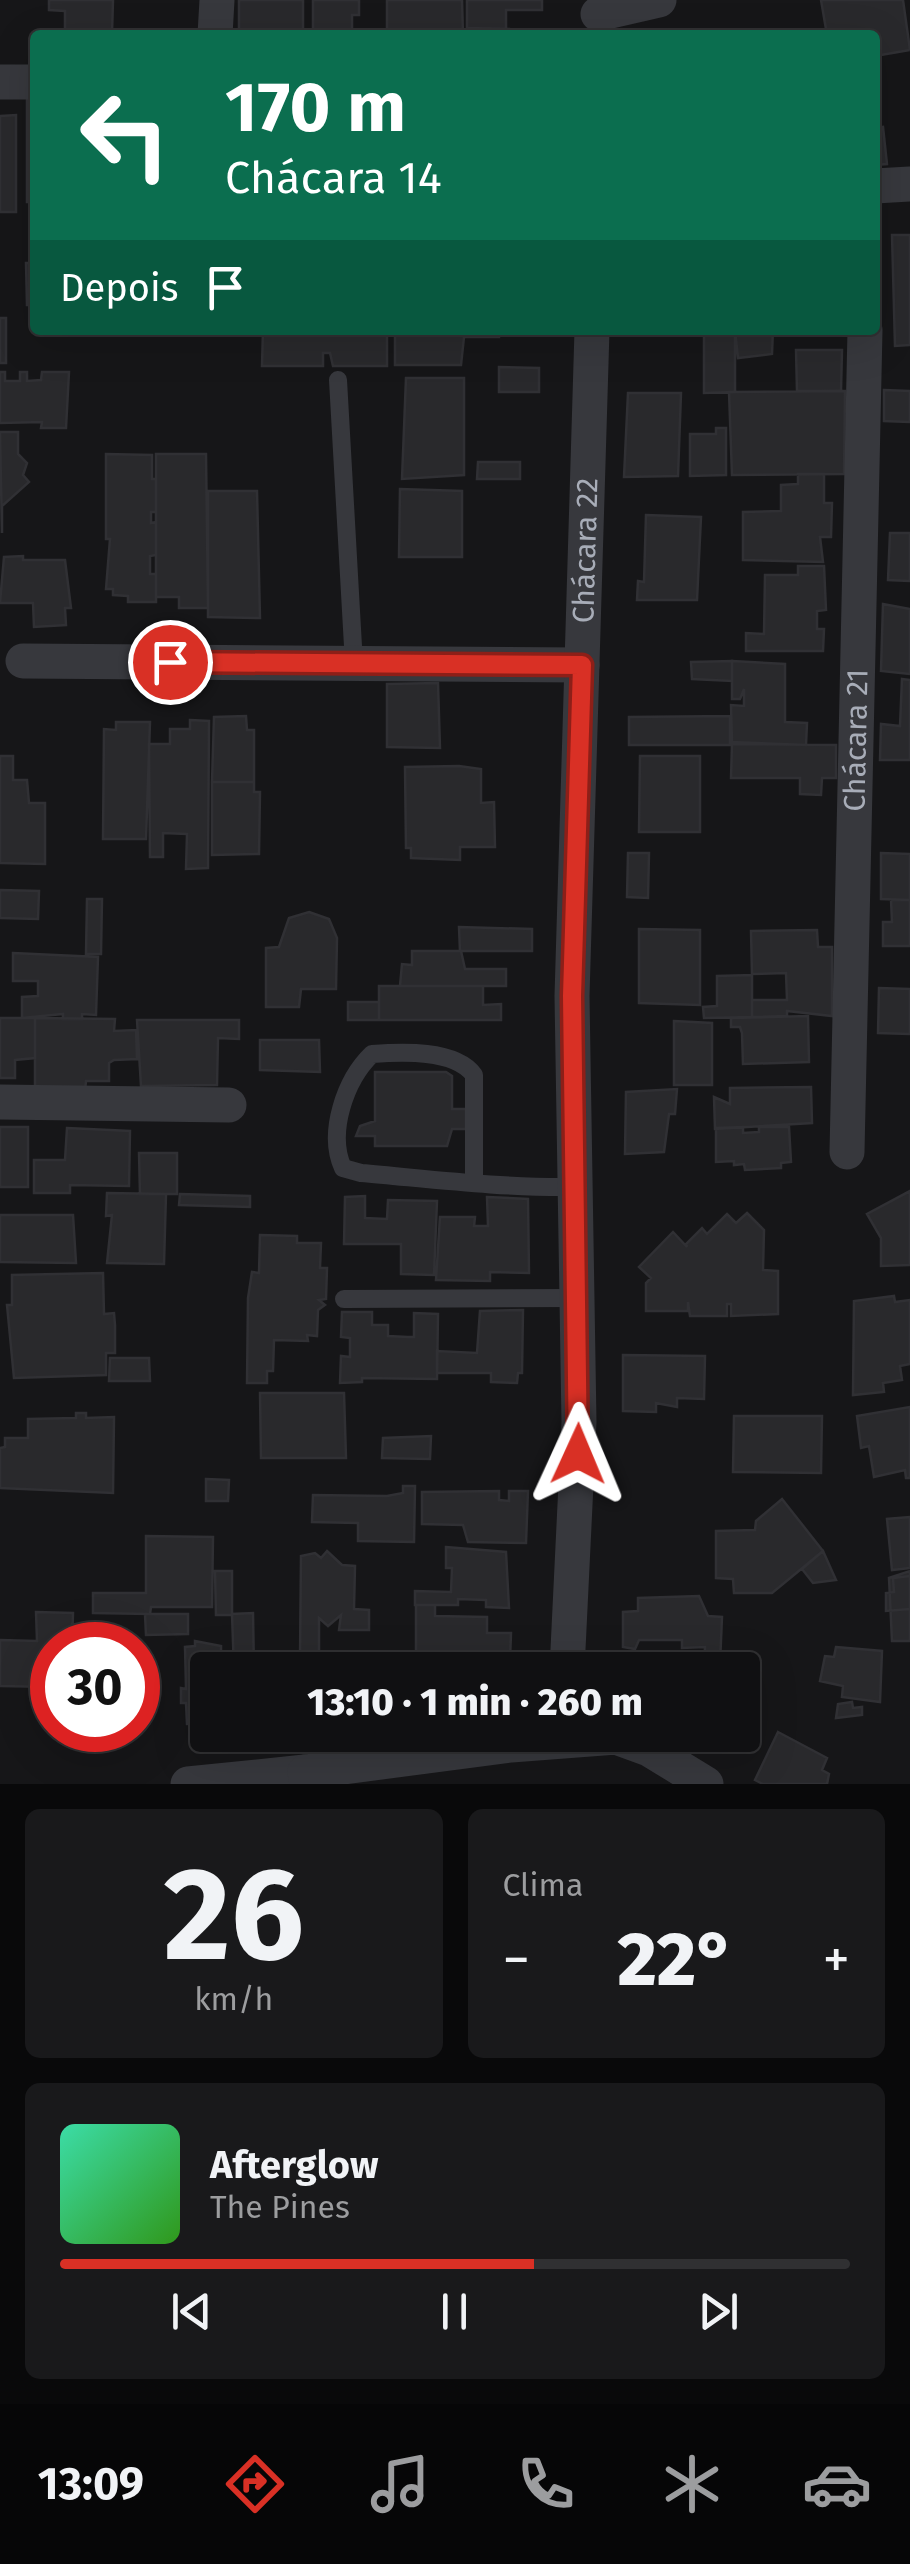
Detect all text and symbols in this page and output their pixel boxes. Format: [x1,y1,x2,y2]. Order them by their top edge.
text: 170 m [225,66,406,150]
icon: left [60,70,190,200]
text: Chácara 14 [225,151,442,205]
icon: arrive [198,260,253,315]
text: Depois [60,265,178,311]
street label: Chácara 22 [565,477,606,624]
pin [128,620,213,705]
icon: arrive [143,635,198,690]
street label: Chácara 21 [836,668,876,812]
position arrow [526,1402,630,1506]
speed limit sign: 30 [30,1622,160,1752]
text: 13:10 · 1 min · 260 m [307,1679,643,1725]
text: 26 [163,1837,304,1993]
text: Clima [503,1866,583,1904]
text: 22° [618,1915,735,2005]
text: − [503,1927,530,1993]
text: + [823,1927,850,1993]
text: km/h [194,1980,273,2018]
text: Afterglow [210,2142,378,2188]
text: The Pines [210,2188,350,2226]
icon: previous [164,2284,219,2339]
icon: pause [427,2284,482,2339]
icon: next [691,2284,746,2339]
icon: directions [220,2449,290,2519]
icon: music [365,2449,435,2519]
icon: phone [511,2449,581,2519]
icon: climate [657,2449,727,2519]
icon: car [802,2449,872,2519]
text: 13:09 [38,2457,144,2511]

